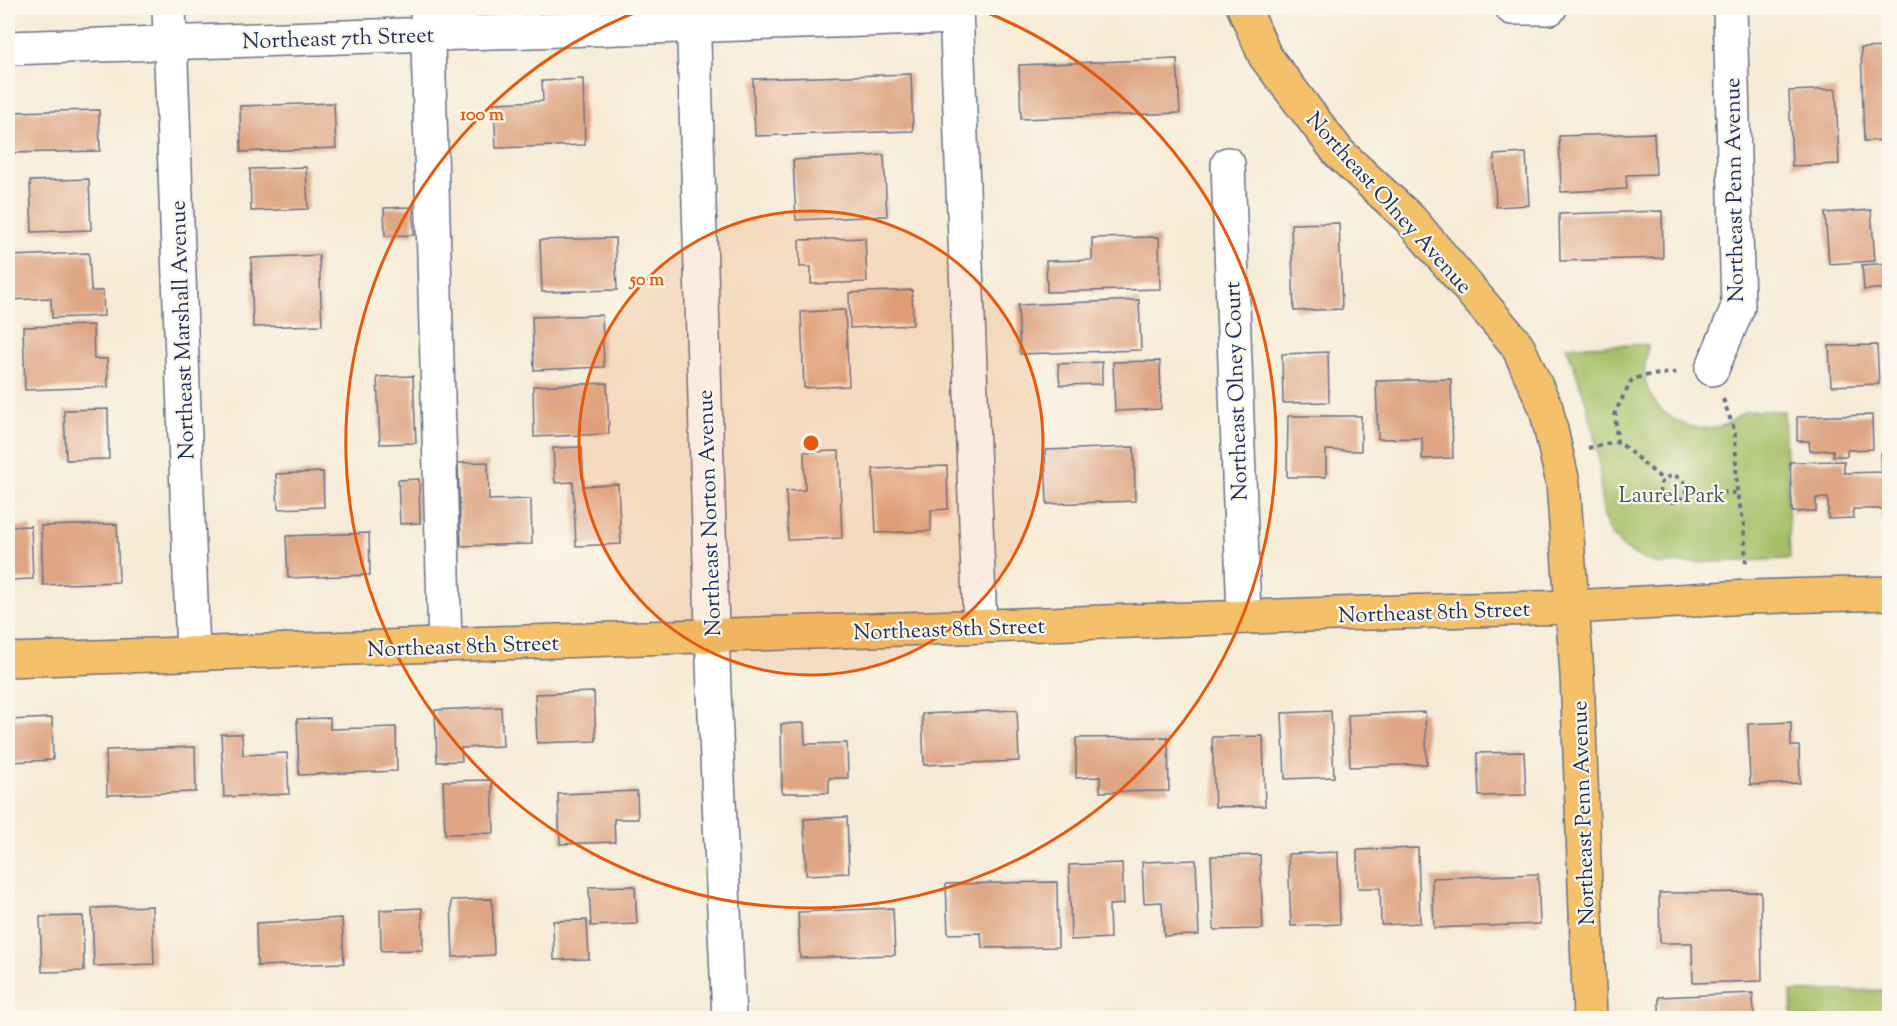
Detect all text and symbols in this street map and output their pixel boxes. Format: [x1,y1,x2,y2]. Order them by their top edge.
street label: Northeast 7th Street [242,21,435,59]
street label: Northeast Penn Avenue [1718,77,1754,303]
text: 100 m [460,103,504,129]
street label: Northeast Olney Avenue [1297,106,1479,302]
street label: Northeast Marshall Avenue [163,200,205,460]
text: 50 m [628,268,664,294]
street label: Northeast Olney Court [1218,280,1258,501]
street label: Northeast Norton Avenue [691,389,731,637]
centre of rings [801,433,821,453]
park label: Laurel Park [1618,481,1726,513]
street label: Northeast 8th Street [1338,595,1531,633]
street label: Northeast 8th Street [853,612,1046,650]
street label: Northeast 8th Street [367,629,560,667]
street label: Northeast Penn Avenue [1565,700,1605,926]

